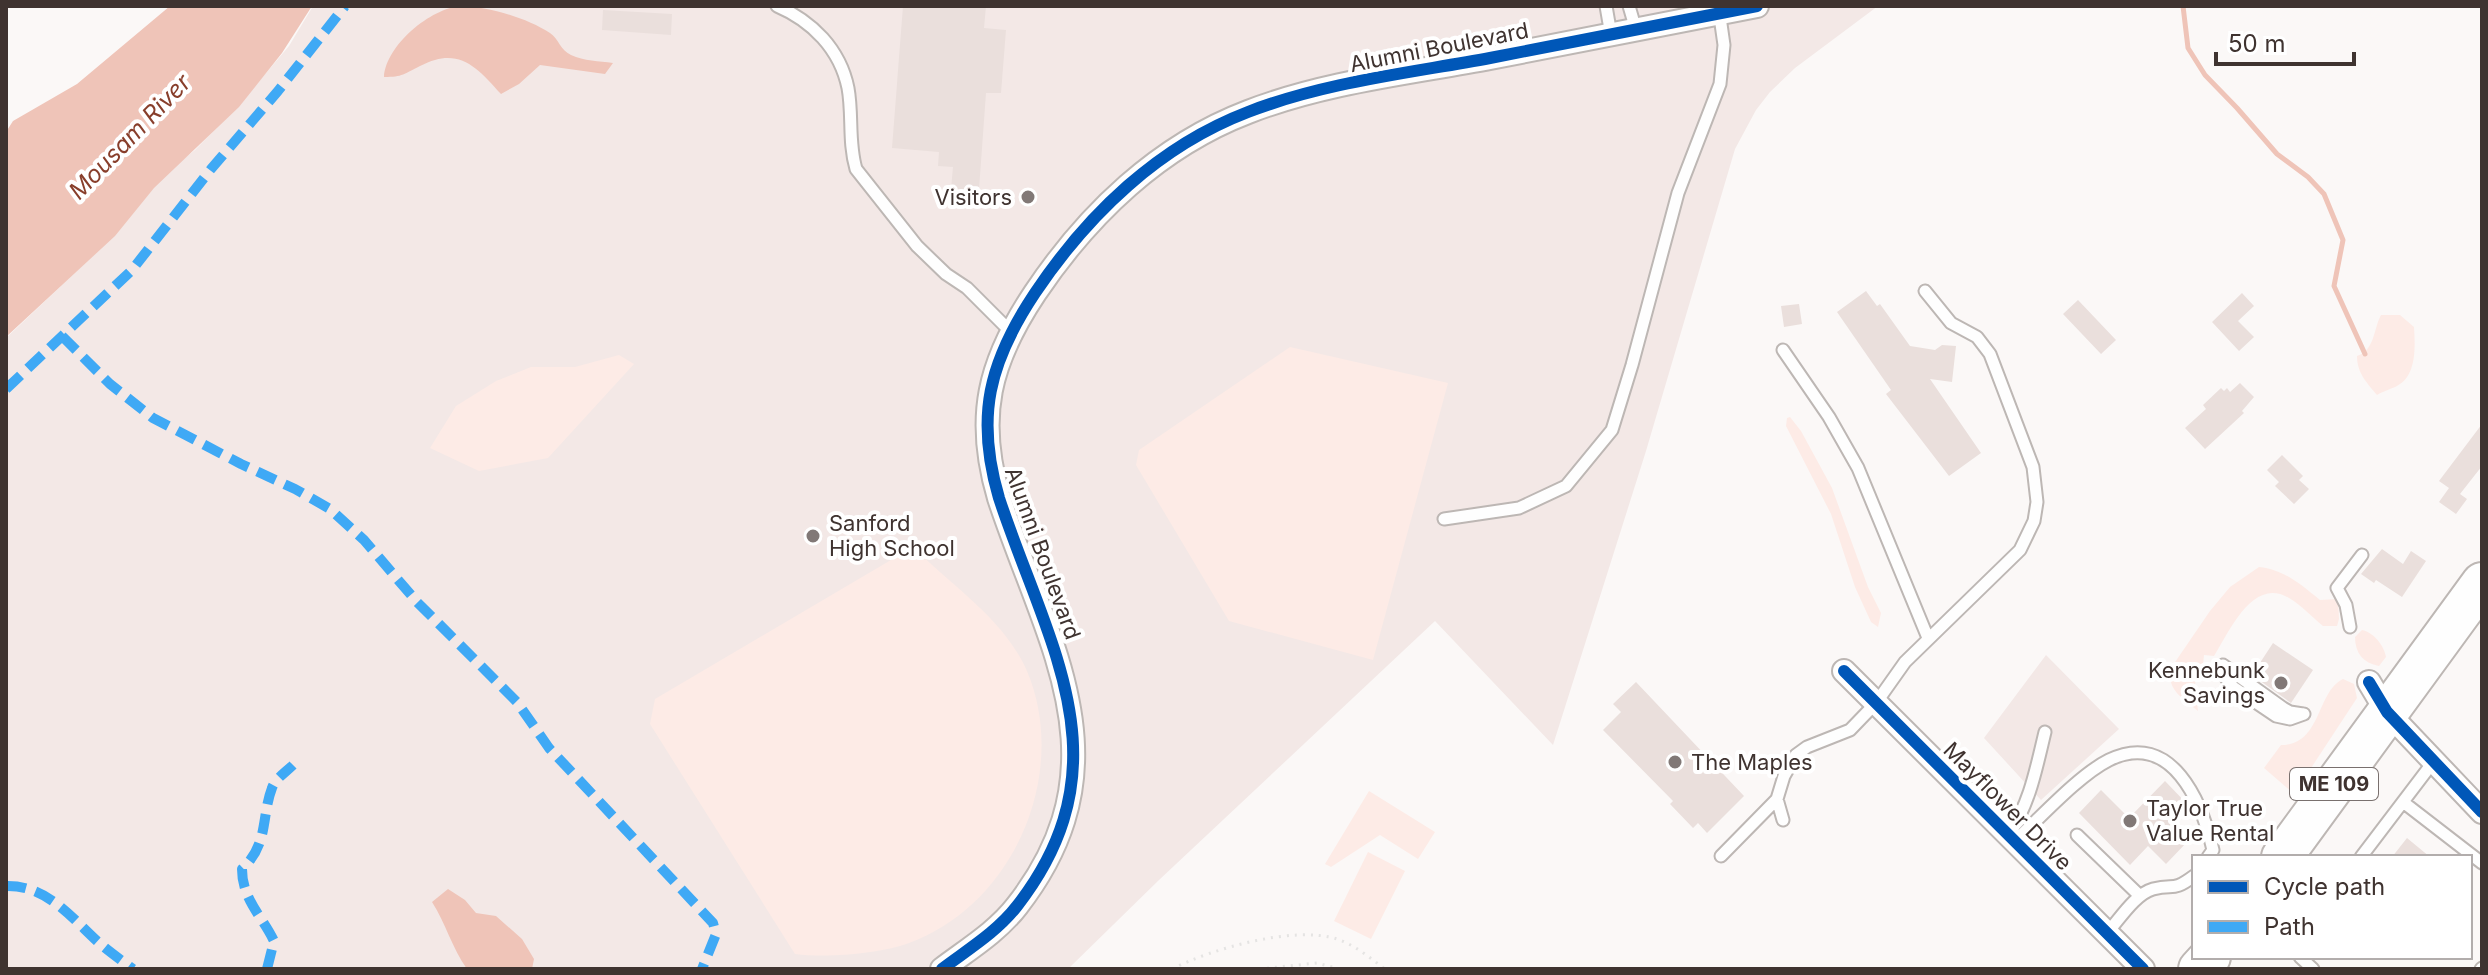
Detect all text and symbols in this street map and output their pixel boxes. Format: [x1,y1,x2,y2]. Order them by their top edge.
scale bar [2216,16,2354,66]
street label: Alumni Boulevard [1347,17,1531,77]
text: 50 m [2228,29,2286,58]
water label: Mousam River [63,67,197,205]
place label: Visitors [934,184,1012,210]
marker: Visitors [1019,188,1037,206]
street label: Alumni Boulevard [1000,463,1086,643]
place label: Sanford High School [829,510,955,561]
marker: Sanford High School [804,527,822,545]
place label: Kennebunk Savings [2148,657,2265,708]
marker: Kennebunk Savings [2272,674,2290,692]
street label: Mayflower Drive [1939,737,2077,875]
place label: The Maples [1691,749,1813,775]
marker: The Maples [1666,753,1684,771]
road number: ME 109 [2290,768,2378,800]
place label: Taylor True Value Rental [2146,795,2274,846]
marker: Taylor True Value Rental [2121,812,2139,830]
legend [2192,855,2472,959]
text: Cycle path [2264,872,2385,901]
text: Path [2264,912,2315,941]

